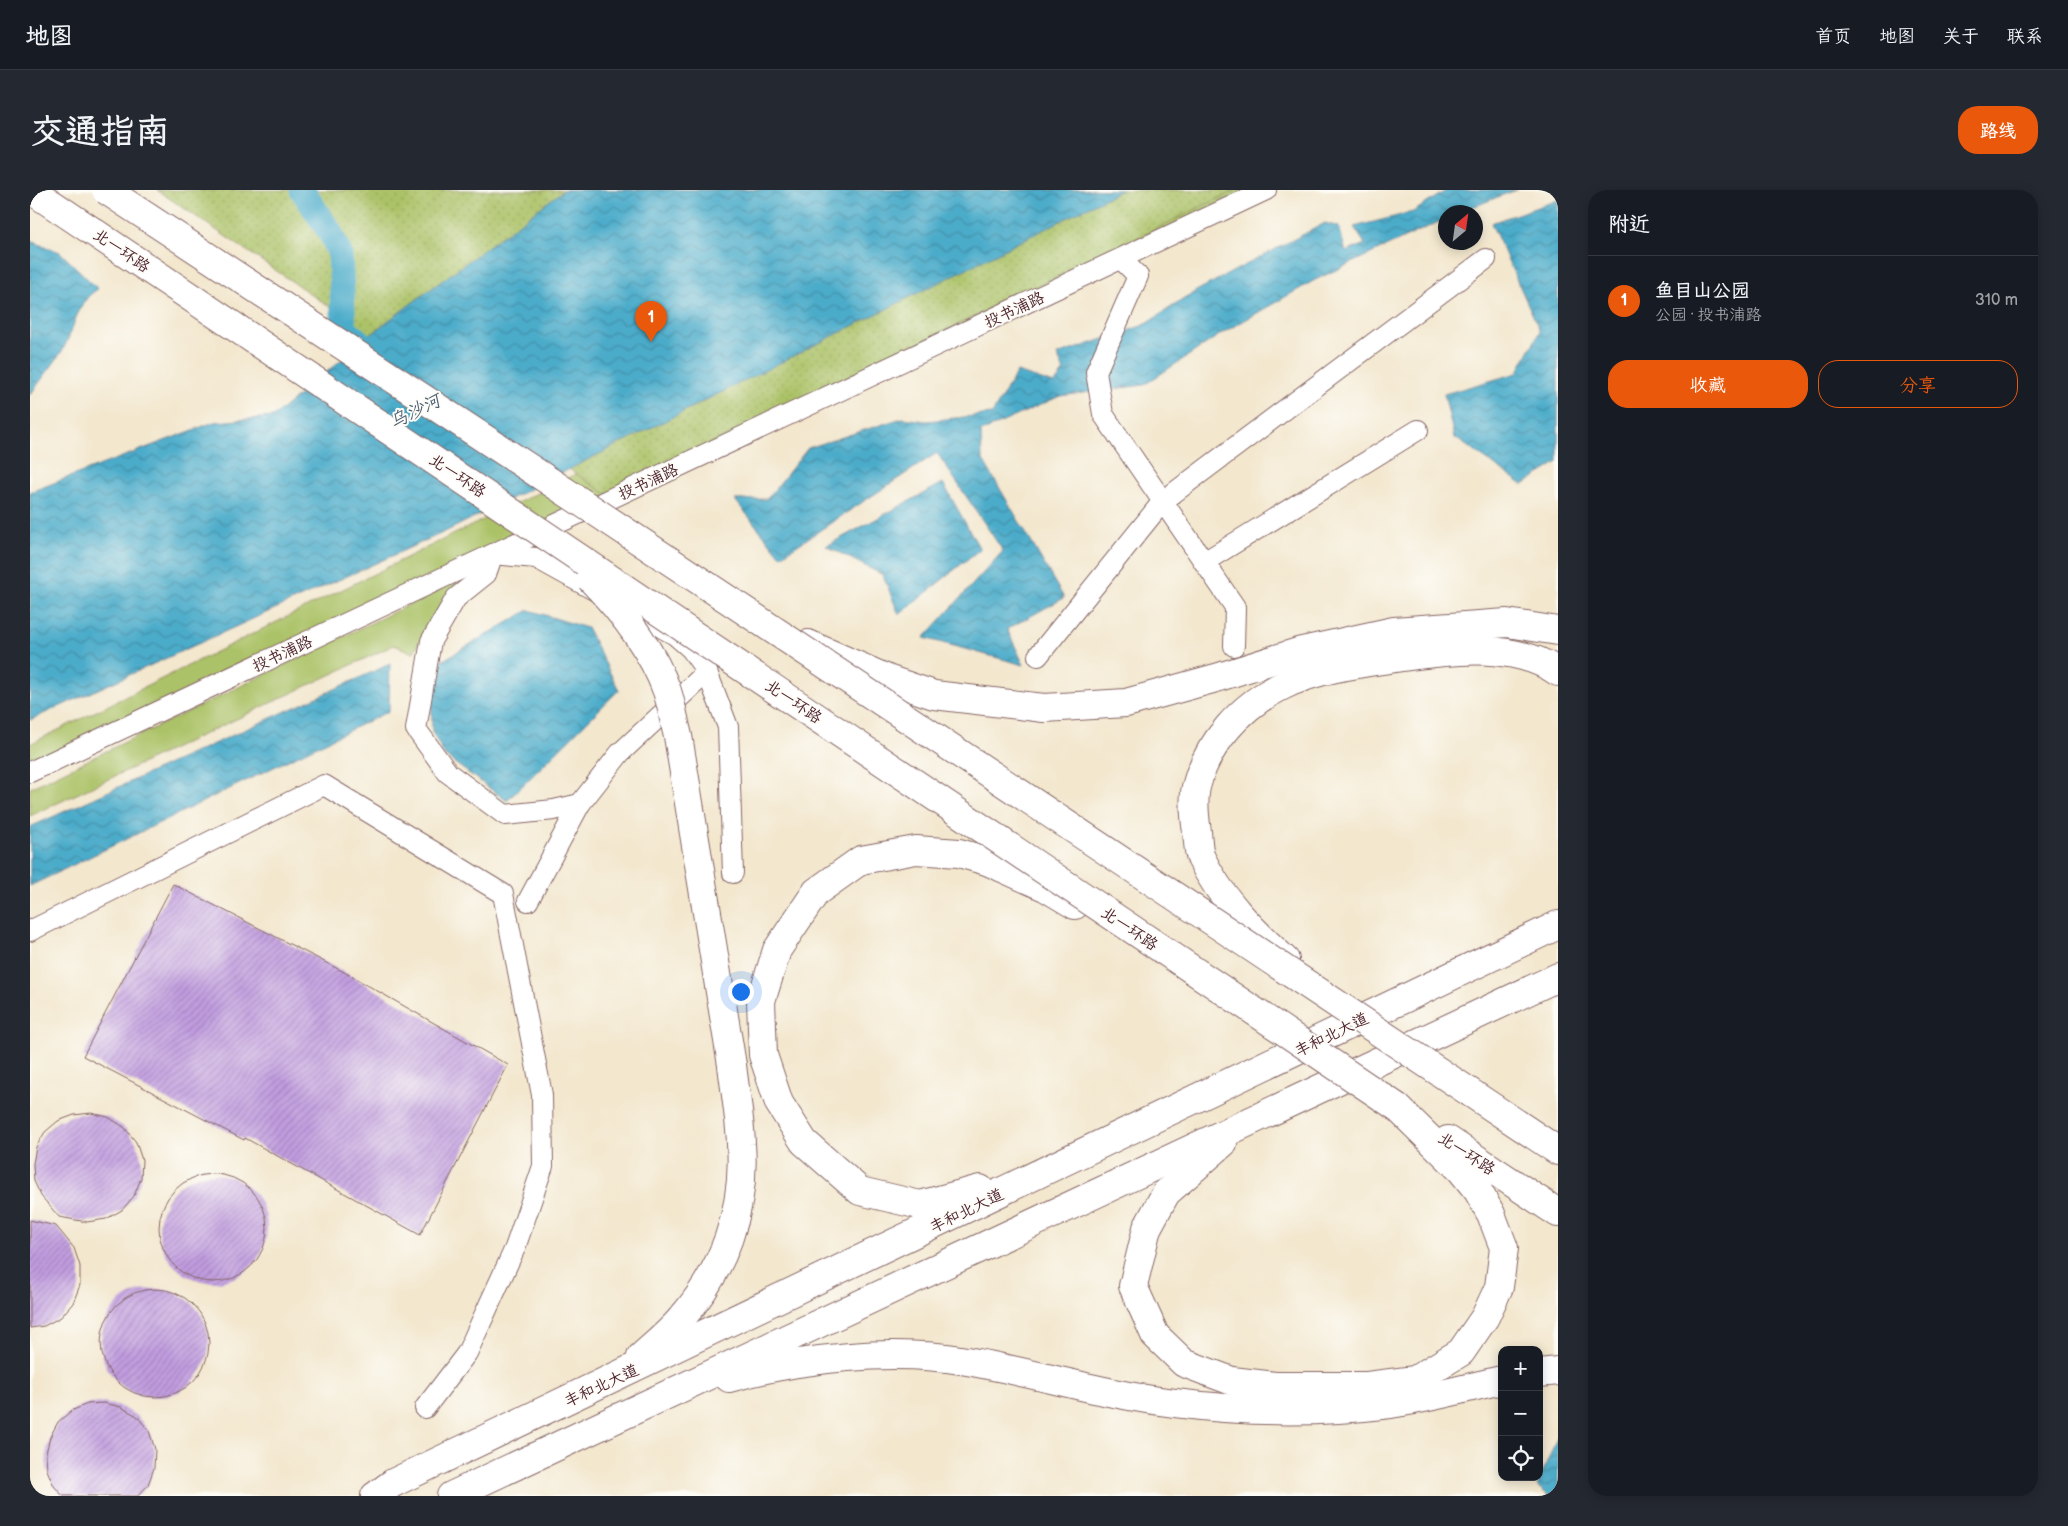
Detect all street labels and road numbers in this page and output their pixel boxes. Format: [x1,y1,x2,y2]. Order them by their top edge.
street label: 北一环路 [89,225,153,277]
street label: 投书浦路 [982,288,1048,332]
street label: 北一环路 [425,450,489,502]
street label: 投书浦路 [616,460,682,504]
street label: 投书浦路 [250,632,316,676]
street label: 北一环路 [761,676,825,728]
street label: 北一环路 [1097,903,1161,955]
street label: 丰和北大道 [1292,1009,1372,1061]
street label: 北一环路 [1434,1129,1498,1180]
street label: 丰和北大道 [927,1185,1007,1237]
street label: 丰和北大道 [561,1361,642,1412]

